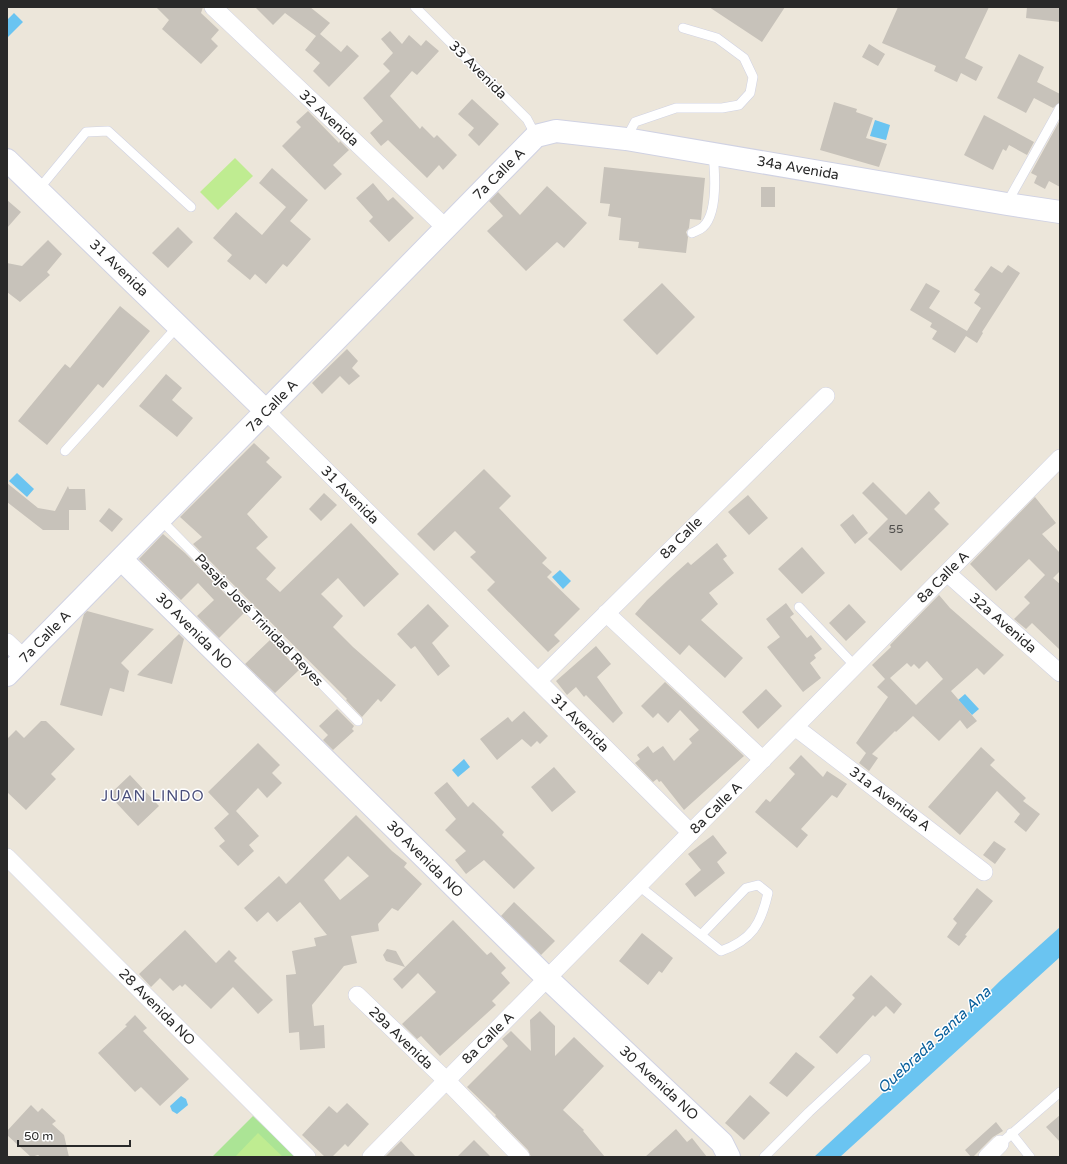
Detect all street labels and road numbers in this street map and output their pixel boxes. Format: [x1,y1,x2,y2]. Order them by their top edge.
street label: 33 Avenida [445,37,511,103]
street label: 32 Avenida [296,86,362,150]
street label: 7a Calle A [469,144,529,204]
street label: 34a Avenida [756,152,840,184]
street label: 31 Avenida [86,236,152,300]
street label: 7a Calle A [243,376,301,436]
street label: 31 Avenida [317,462,383,528]
street label: 8a Calle [656,513,706,563]
street label: 8a Calle A [913,547,973,607]
street label: Pasaje José Trinidad Reyes [191,550,327,690]
street label: 30 Avenida NO [152,589,236,673]
street label: 32a Avenida [966,589,1040,657]
street label: 7a Calle A [16,607,74,667]
street label: 31 Avenida [547,690,613,756]
street label: 31a Avenida A [846,763,934,835]
street label: 8a Calle A [686,778,746,838]
street label: 30 Avenida NO [383,817,467,901]
street label: 28 Avenida NO [115,965,199,1049]
street label: 29a Avenida [365,1003,437,1073]
street label: 8a Calle A [458,1008,518,1068]
street label: 30 Avenida NO [616,1042,702,1124]

